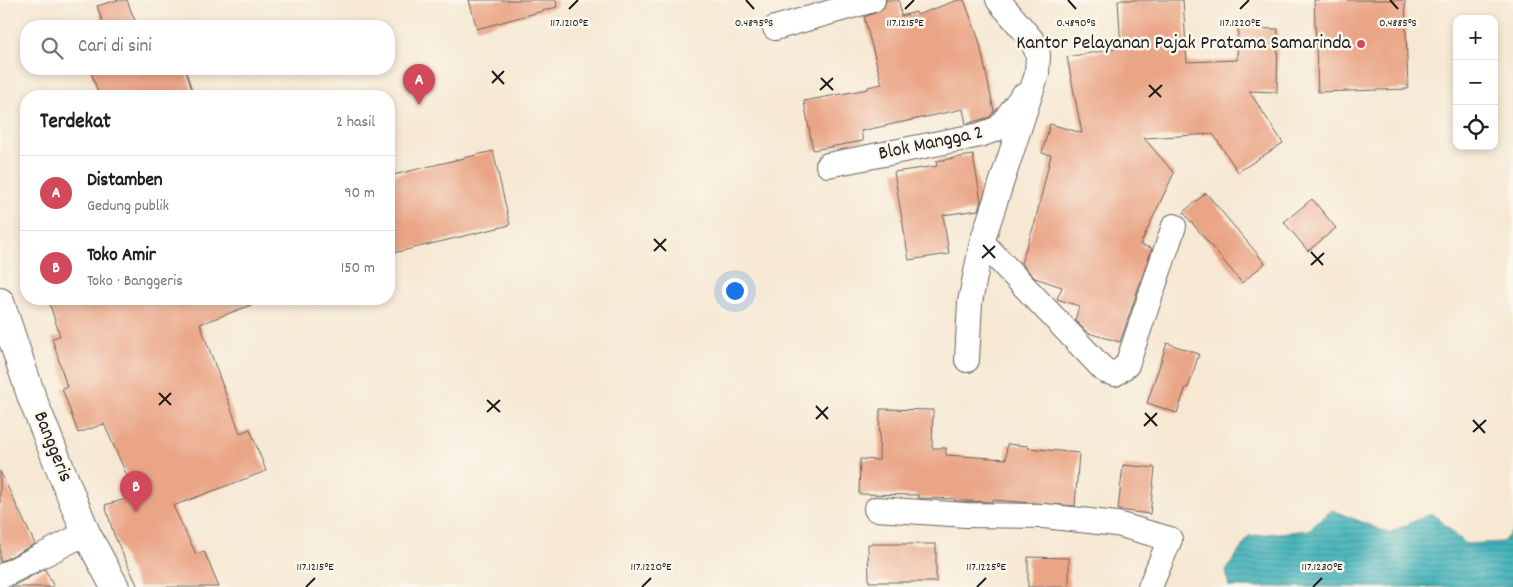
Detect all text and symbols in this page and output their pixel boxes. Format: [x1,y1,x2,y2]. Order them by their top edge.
text: 117.1210°E [550,15,589,32]
text: 0.4895°S [735,15,773,32]
text: 117.1215°E [886,15,924,32]
text: 0.4890°S [1056,15,1096,32]
text: 117.1220°E [1220,15,1261,32]
text: 0.4885°S [1379,15,1417,32]
map controls [1453,15,1498,150]
button: + [1453,15,1498,60]
search box [20,20,395,75]
place label: Kantor Pelayanan Pajak Pratama Samarinda [1016,30,1352,58]
icon: search [38,34,66,62]
text: Cari di sini [78,34,152,61]
marker: Kantor Pelayanan Pajak Pratama Samarinda [1355,38,1367,50]
button: − [1453,60,1498,105]
pin: A [403,64,435,105]
button: locate [1453,105,1498,150]
text: Terdekat [40,108,111,138]
text: 2 hasil [336,111,375,134]
street label: Blok Mangga 2 [876,119,986,169]
text: Distamben [87,168,163,195]
text: A [52,182,60,205]
text: 90 m [344,182,375,205]
text: Gedung publik [87,195,169,218]
text: Toko Amir [87,243,156,270]
text: B [52,257,60,280]
text: 150 m [341,257,375,280]
text: Toko · Banggeris [87,270,183,293]
your location [722,278,748,304]
street label: Banggeris [25,407,79,487]
pin: B [120,471,152,512]
text: 117.1215°E [296,559,334,576]
text: 117.1220°E [631,559,672,576]
text: 117.1225°E [966,559,1006,576]
text: 117.1230°E [1302,559,1343,576]

